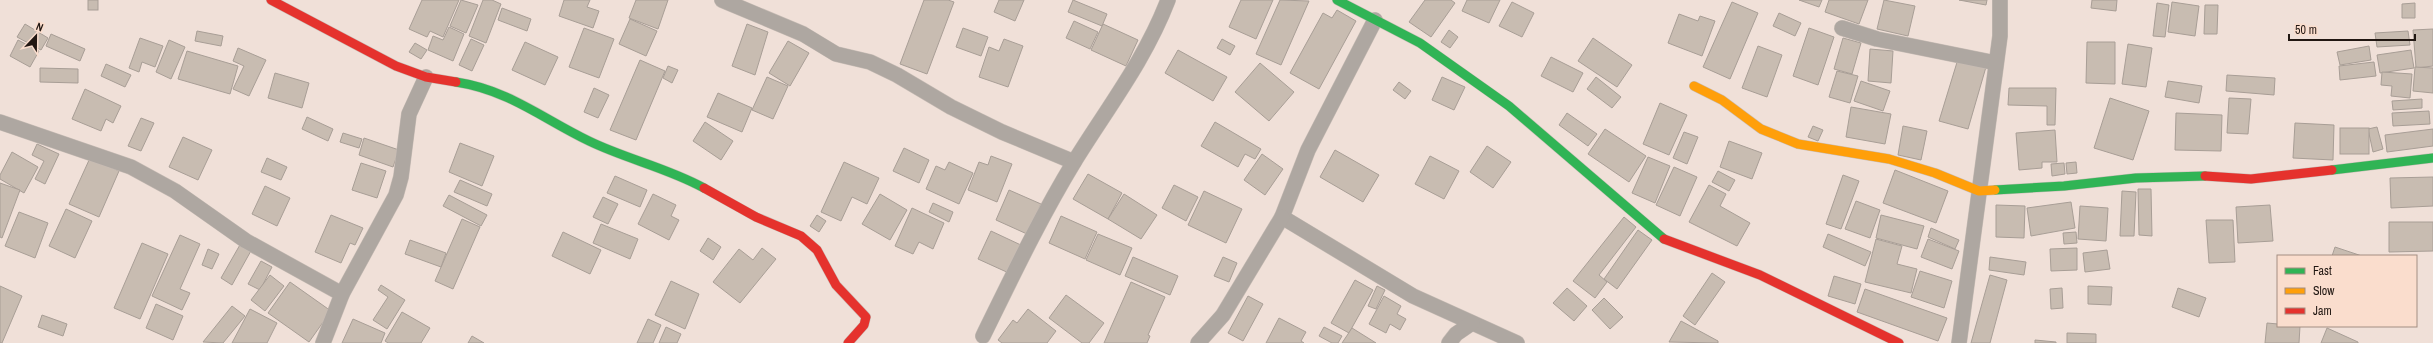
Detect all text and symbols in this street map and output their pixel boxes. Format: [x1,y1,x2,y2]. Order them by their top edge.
north arrow [16,16,56,56]
scale bar [2289,16,2415,42]
text: N [34,19,45,34]
text: 50 m [2295,22,2317,38]
legend [2277,255,2417,327]
text: Fast [2313,263,2332,279]
text: Slow [2313,283,2335,299]
text: Jam [2313,303,2332,319]

